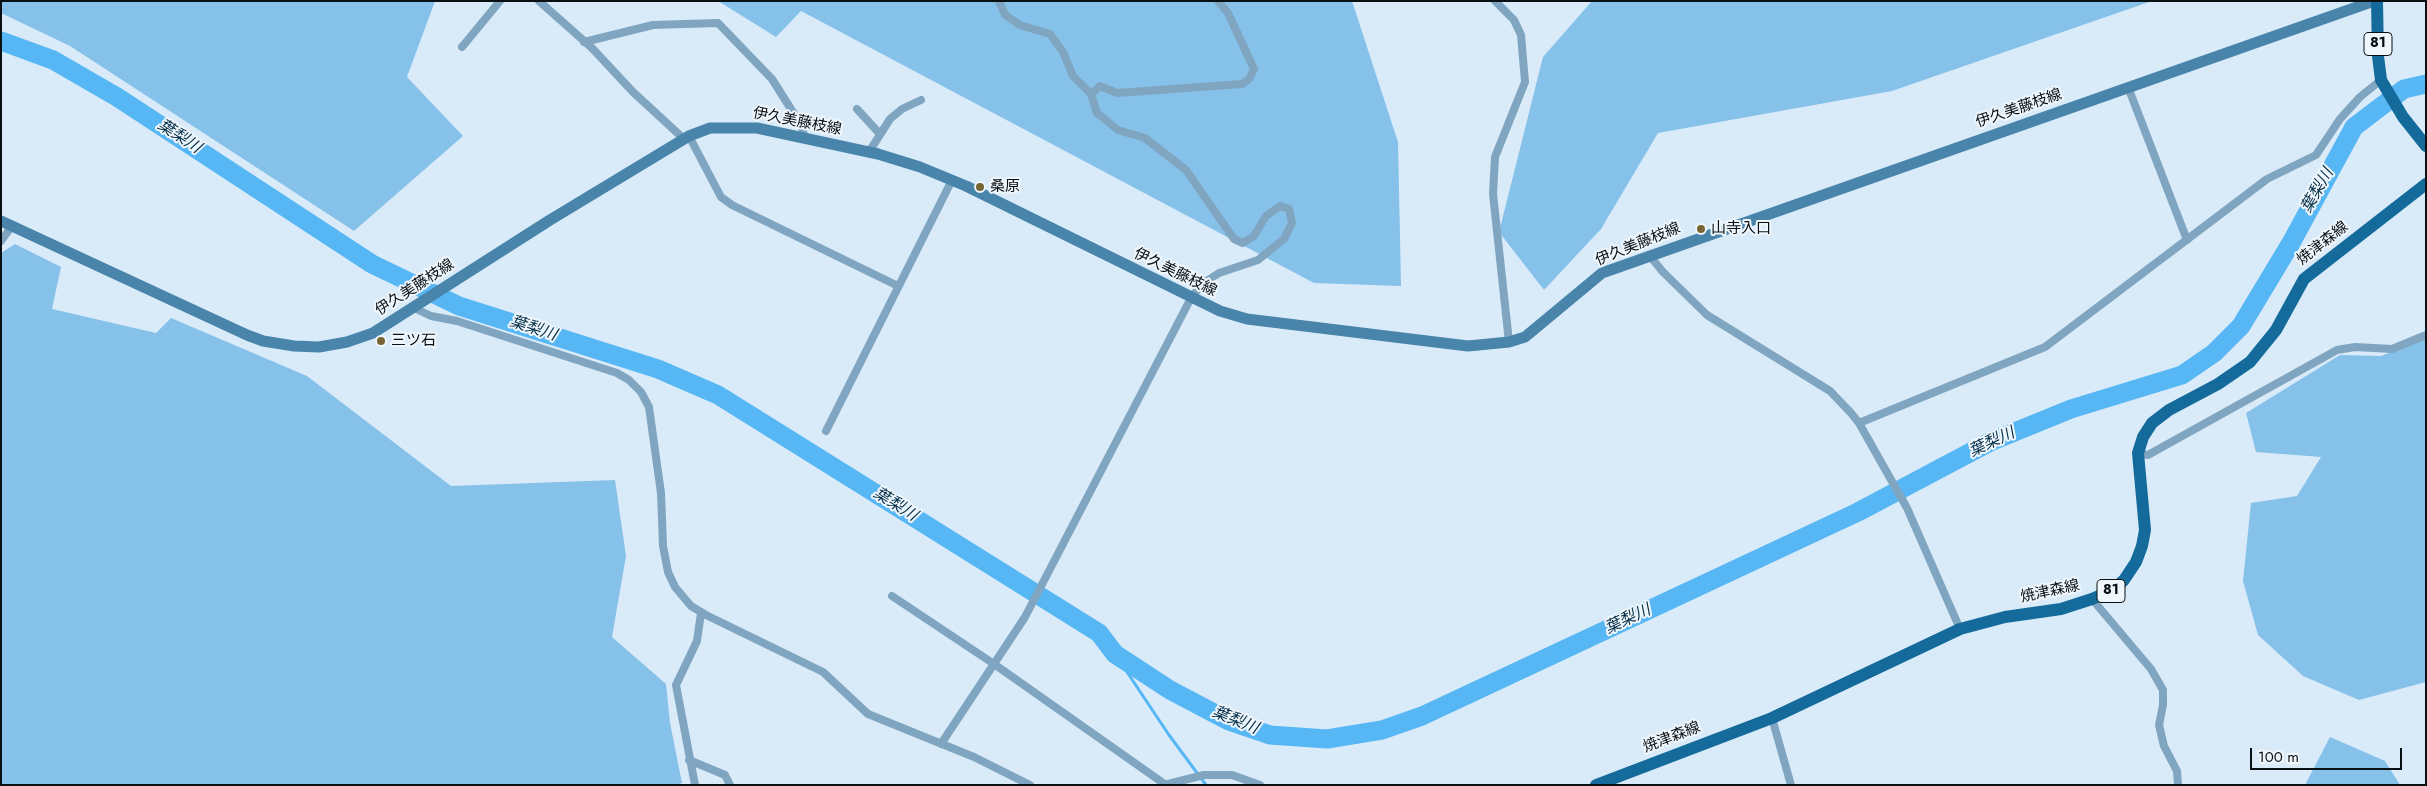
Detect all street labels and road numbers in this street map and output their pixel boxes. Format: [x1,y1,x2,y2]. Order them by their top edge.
road number: 81 [2364,33,2392,56]
street label: 伊久美藤枝線 [1974,86,2064,132]
street label: 伊久美藤枝線 [751,105,843,139]
street label: 焼津森線 [2294,218,2352,270]
street label: 伊久美藤枝線 [1593,220,1683,270]
street label: 伊久美藤枝線 [1131,245,1219,301]
street label: 伊久美藤枝線 [372,256,458,320]
street label: 焼津森線 [2019,577,2081,607]
road number: 81 [2097,580,2125,602]
street label: 焼津森線 [1641,719,1703,757]

